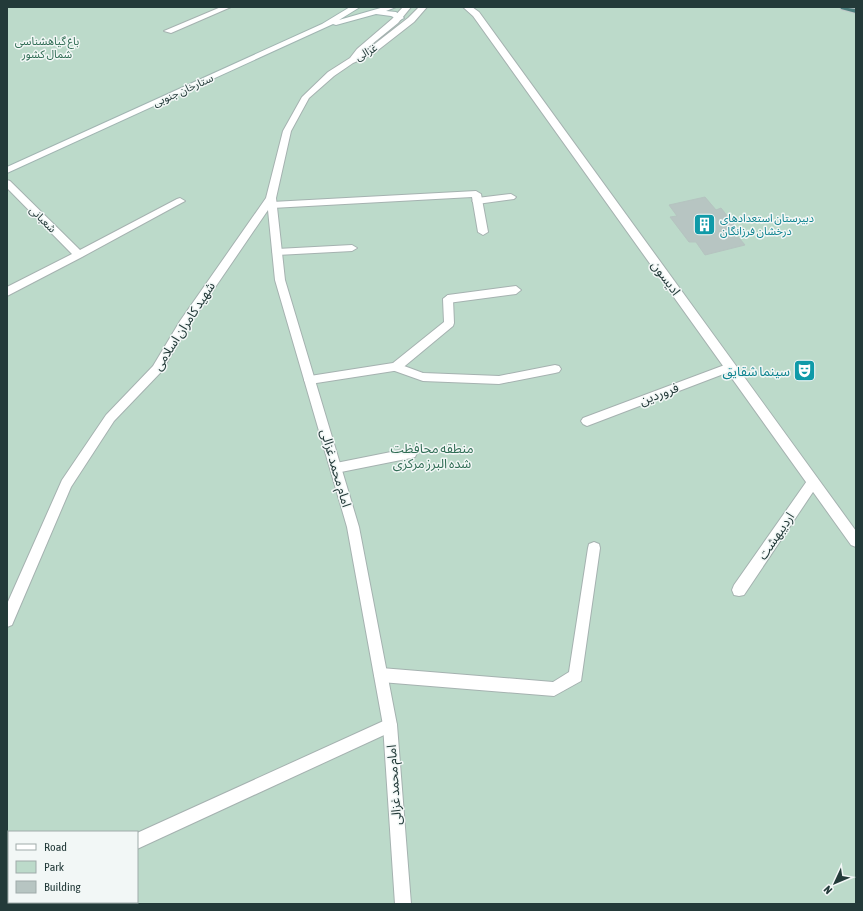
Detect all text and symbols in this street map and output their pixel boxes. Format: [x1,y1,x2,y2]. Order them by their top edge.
park label: باغ گیاهشناسی شمال کشور [15,35,79,61]
street label: غزالی [353,41,380,64]
street label: ستارخان جنوبی [151,71,216,110]
street label: شعبانی [27,203,59,236]
building icon: دبیرستان استعدادهای درخشان فرزانگان [692,211,718,237]
place label: دبیرستان استعدادهای درخشان فرزانگان [720,212,814,238]
street label: ادیسون [648,258,684,299]
street label: شهید کامران اسلامی [150,279,219,374]
theatre icon: سینما شقایق [792,358,818,384]
place label: سینما شقایق [723,364,790,380]
street label: فروردین [637,380,681,409]
street label: امام محمد غزالی [316,427,354,509]
park label: منطقه محافظت شده البرز مرکزی [390,441,474,472]
street label: اردیبهشت [755,509,798,563]
street label: امام محمد غزالی [384,744,406,826]
legend [8,831,138,903]
text: Road [44,840,67,854]
text: Park [44,860,65,874]
north arrow [815,863,855,903]
text: Building [44,880,82,894]
text: N [821,883,834,896]

